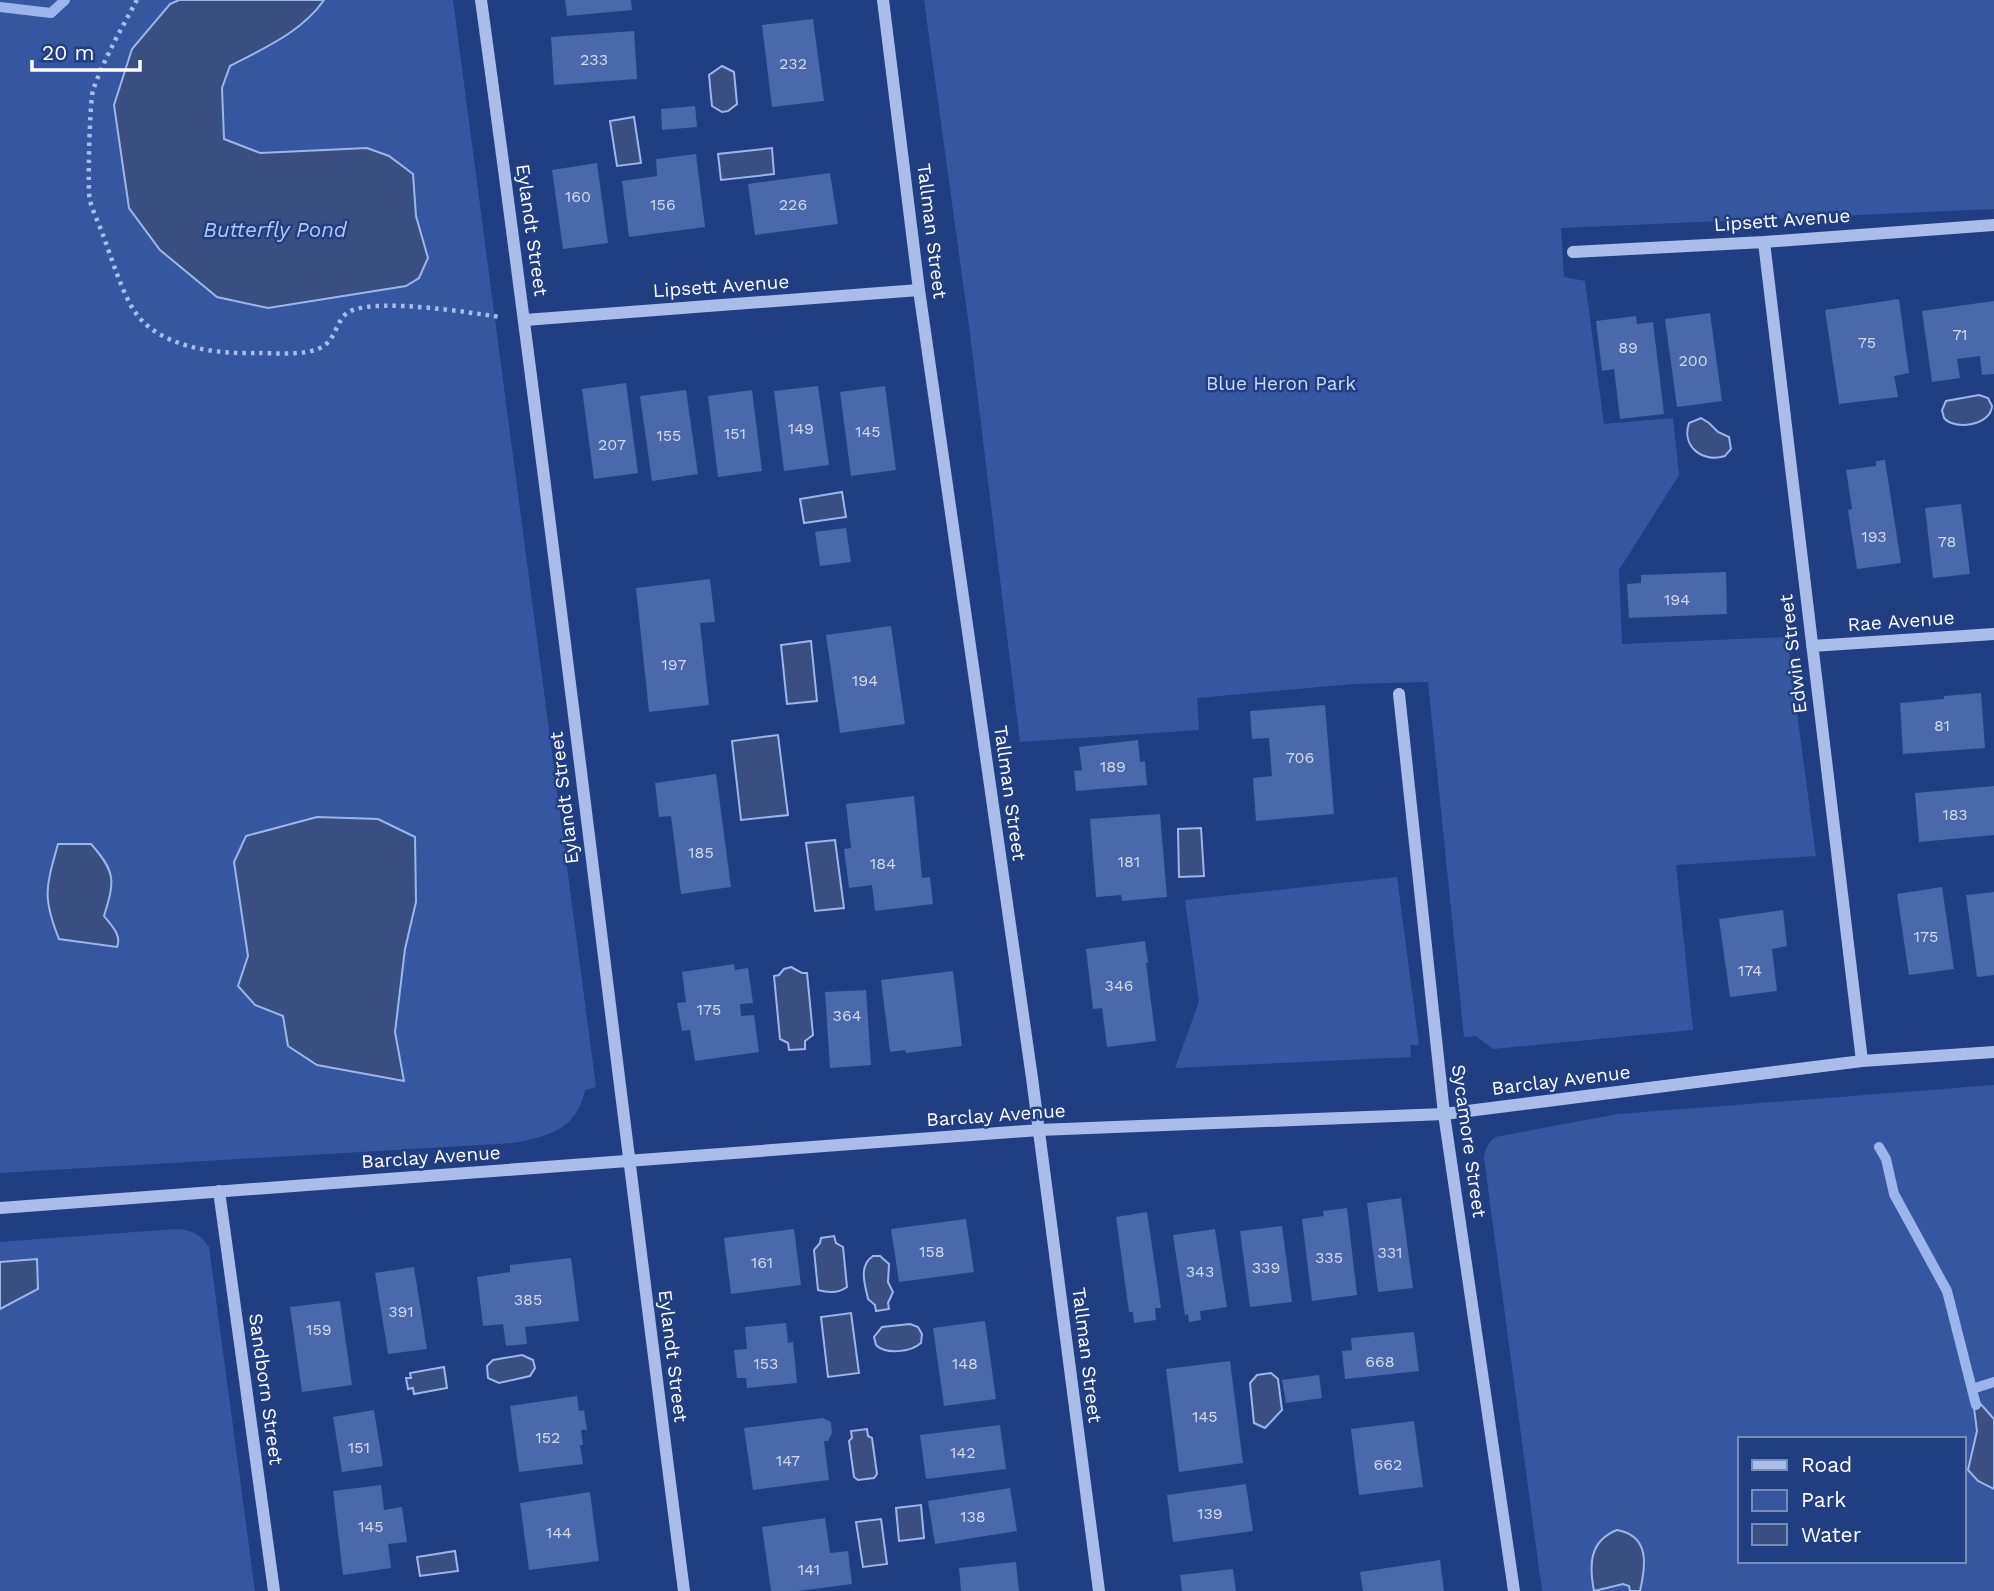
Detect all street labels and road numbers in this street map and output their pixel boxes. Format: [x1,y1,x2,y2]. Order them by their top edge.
street label: Eylandt Street [511,162,553,298]
street label: Tallman Street [912,162,952,300]
street label: Lipsett Avenue [1713,204,1851,236]
street label: Lipsett Avenue [652,270,790,302]
street label: Edwin Street [1774,593,1812,715]
street label: Rae Avenue [1847,606,1955,636]
street label: Tallman Street [989,724,1031,862]
street label: Eylandt Street [544,730,584,866]
street label: Barclay Avenue [1490,1060,1632,1100]
street label: Sycamore Street [1447,1063,1491,1219]
street label: Barclay Avenue [926,1099,1066,1131]
street label: Barclay Avenue [361,1141,501,1173]
street label: Tallman Street [1067,1286,1107,1424]
street label: Eylandt Street [653,1288,693,1424]
street label: Sandborn Street [244,1312,288,1466]

